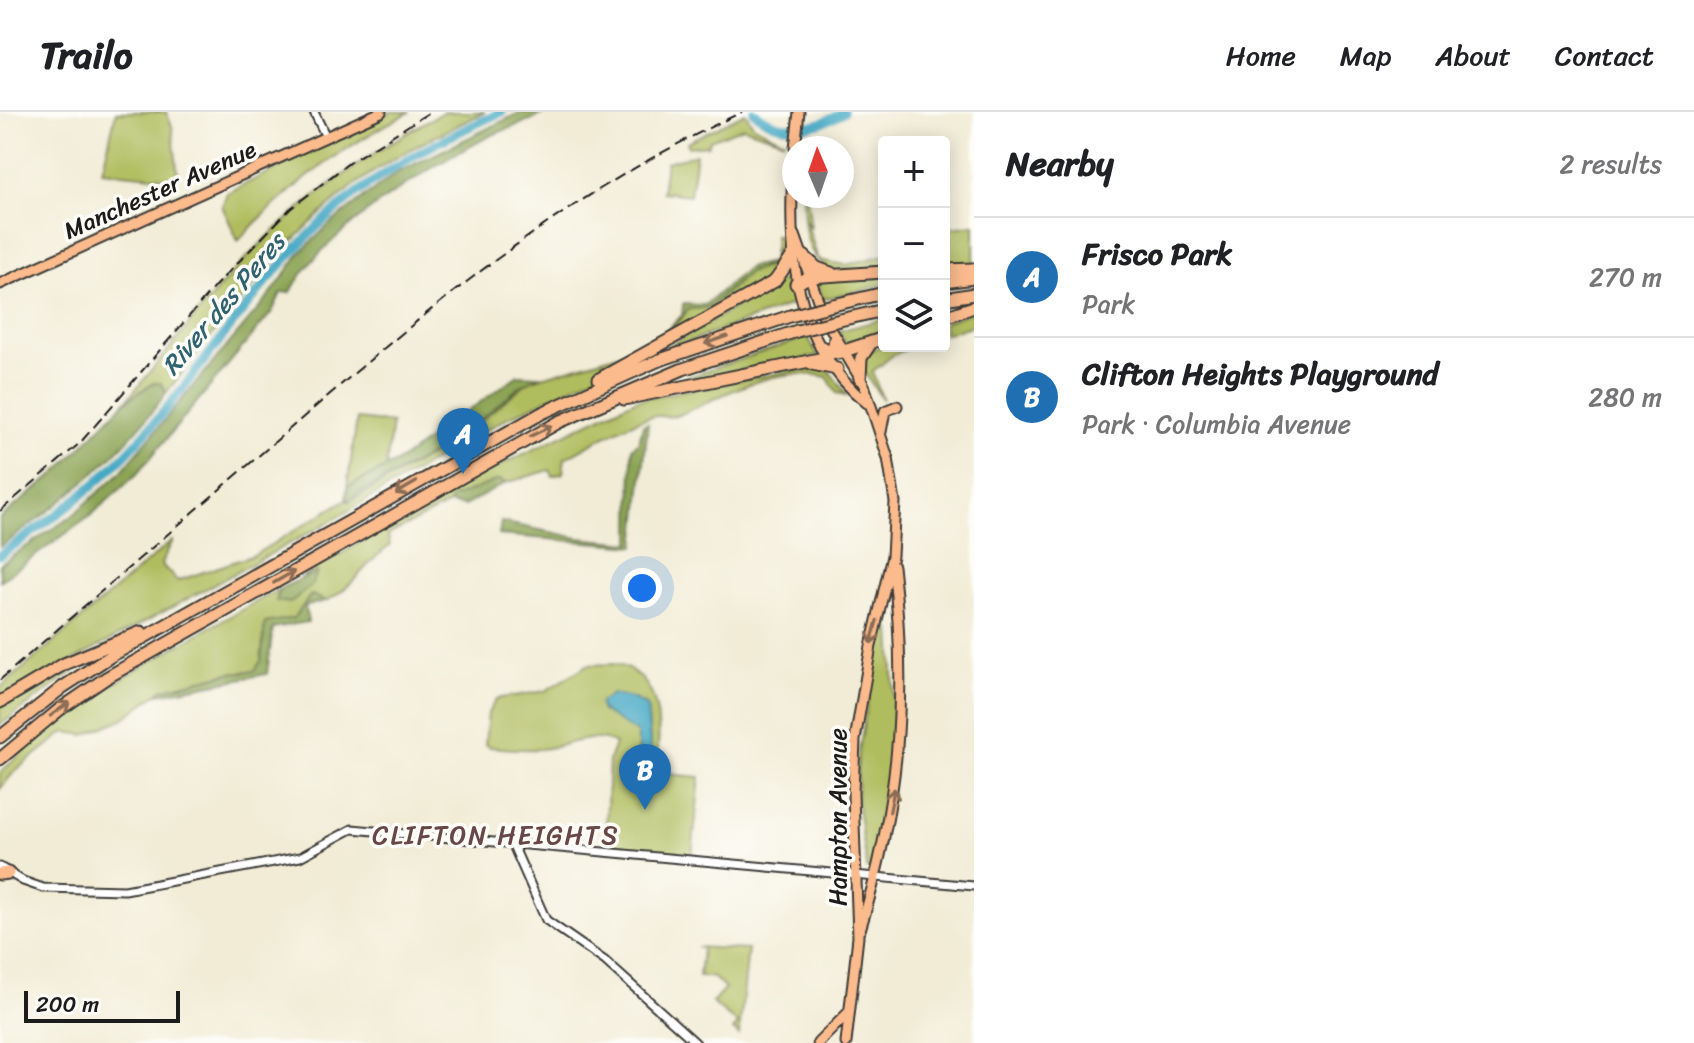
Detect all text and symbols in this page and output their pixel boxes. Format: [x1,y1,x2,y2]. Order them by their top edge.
text: Trailo [40,22,133,89]
text: Home [1226,31,1296,80]
text: Map [1340,31,1391,80]
text: About [1435,31,1511,80]
text: Contact [1555,31,1654,80]
street label: Manchester Avenue [57,128,264,251]
text: Nearby [1006,134,1114,194]
north arrow [782,136,854,208]
map controls [878,136,950,352]
button: + [878,136,950,208]
text: 2 results [1560,141,1662,187]
button: − [878,208,950,280]
water label: River des Peres [149,220,299,386]
text: Frisco Park [1082,227,1232,281]
text: A [1023,254,1041,300]
text: 270 m [1589,254,1662,300]
button: layers [878,280,950,352]
text: Park [1082,281,1135,327]
one-way arrow [703,333,728,348]
text: Clifton Heights Playground [1082,347,1438,401]
text: B [1024,374,1040,420]
text: 280 m [1588,374,1662,420]
text: Park · Columbia Avenue [1082,401,1351,447]
pin: A [437,408,489,474]
one-way arrow [529,423,553,439]
one-way arrow [395,480,418,496]
your location [622,568,662,608]
one-way arrow [271,569,295,584]
one-way arrow [866,619,881,645]
one-way arrow [49,701,70,718]
street label: Hampton Avenue [817,728,859,906]
pin: B [619,744,671,810]
one-way arrow [885,788,900,813]
district label: CLIFTON HEIGHTS [372,812,620,858]
text: 200 m [36,985,99,1024]
scale bar [24,987,180,1023]

